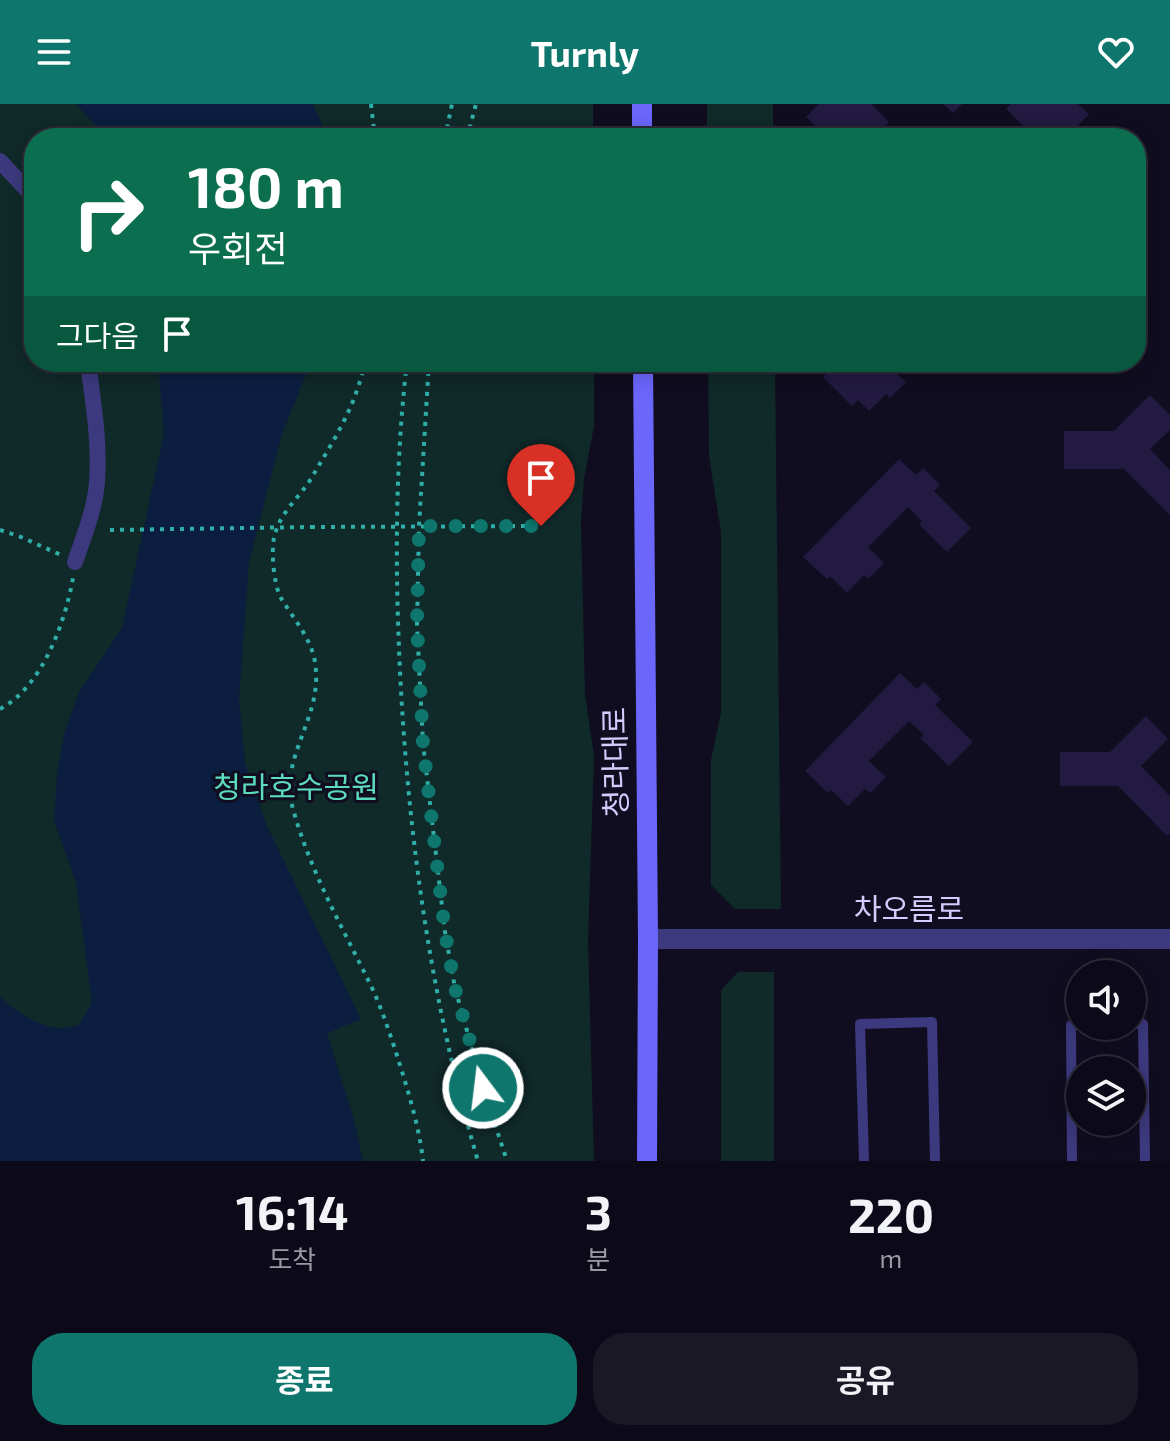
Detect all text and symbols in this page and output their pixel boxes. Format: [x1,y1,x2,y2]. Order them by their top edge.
icon: menu [32,30,76,74]
icon: heart [1094,30,1138,74]
text: Turnly [531,31,639,74]
text: 180 m [188,152,344,219]
icon: right [56,160,160,264]
text: 우회전 [188,226,287,269]
icon: arrive [155,312,199,356]
text: 그다음 [56,317,139,353]
pin [507,444,575,526]
icon: arrive [519,456,563,500]
street label: 청라대로 [595,707,633,818]
park label: 청라호수공원 [213,768,379,804]
street label: 차오름로 [854,890,964,926]
map controls [1066,960,1146,1136]
button: sound [1066,960,1146,1040]
position arrow [441,1046,525,1130]
button: layers [1066,1056,1146,1136]
text: 16:14 [236,1182,349,1240]
text: 3 [585,1182,612,1240]
text: 220 [848,1185,934,1243]
text: m [880,1242,902,1273]
text: 도착 [268,1243,316,1274]
text: 분 [586,1243,610,1274]
button: 종료 [32,1333,577,1425]
button: 공유 [593,1333,1138,1425]

